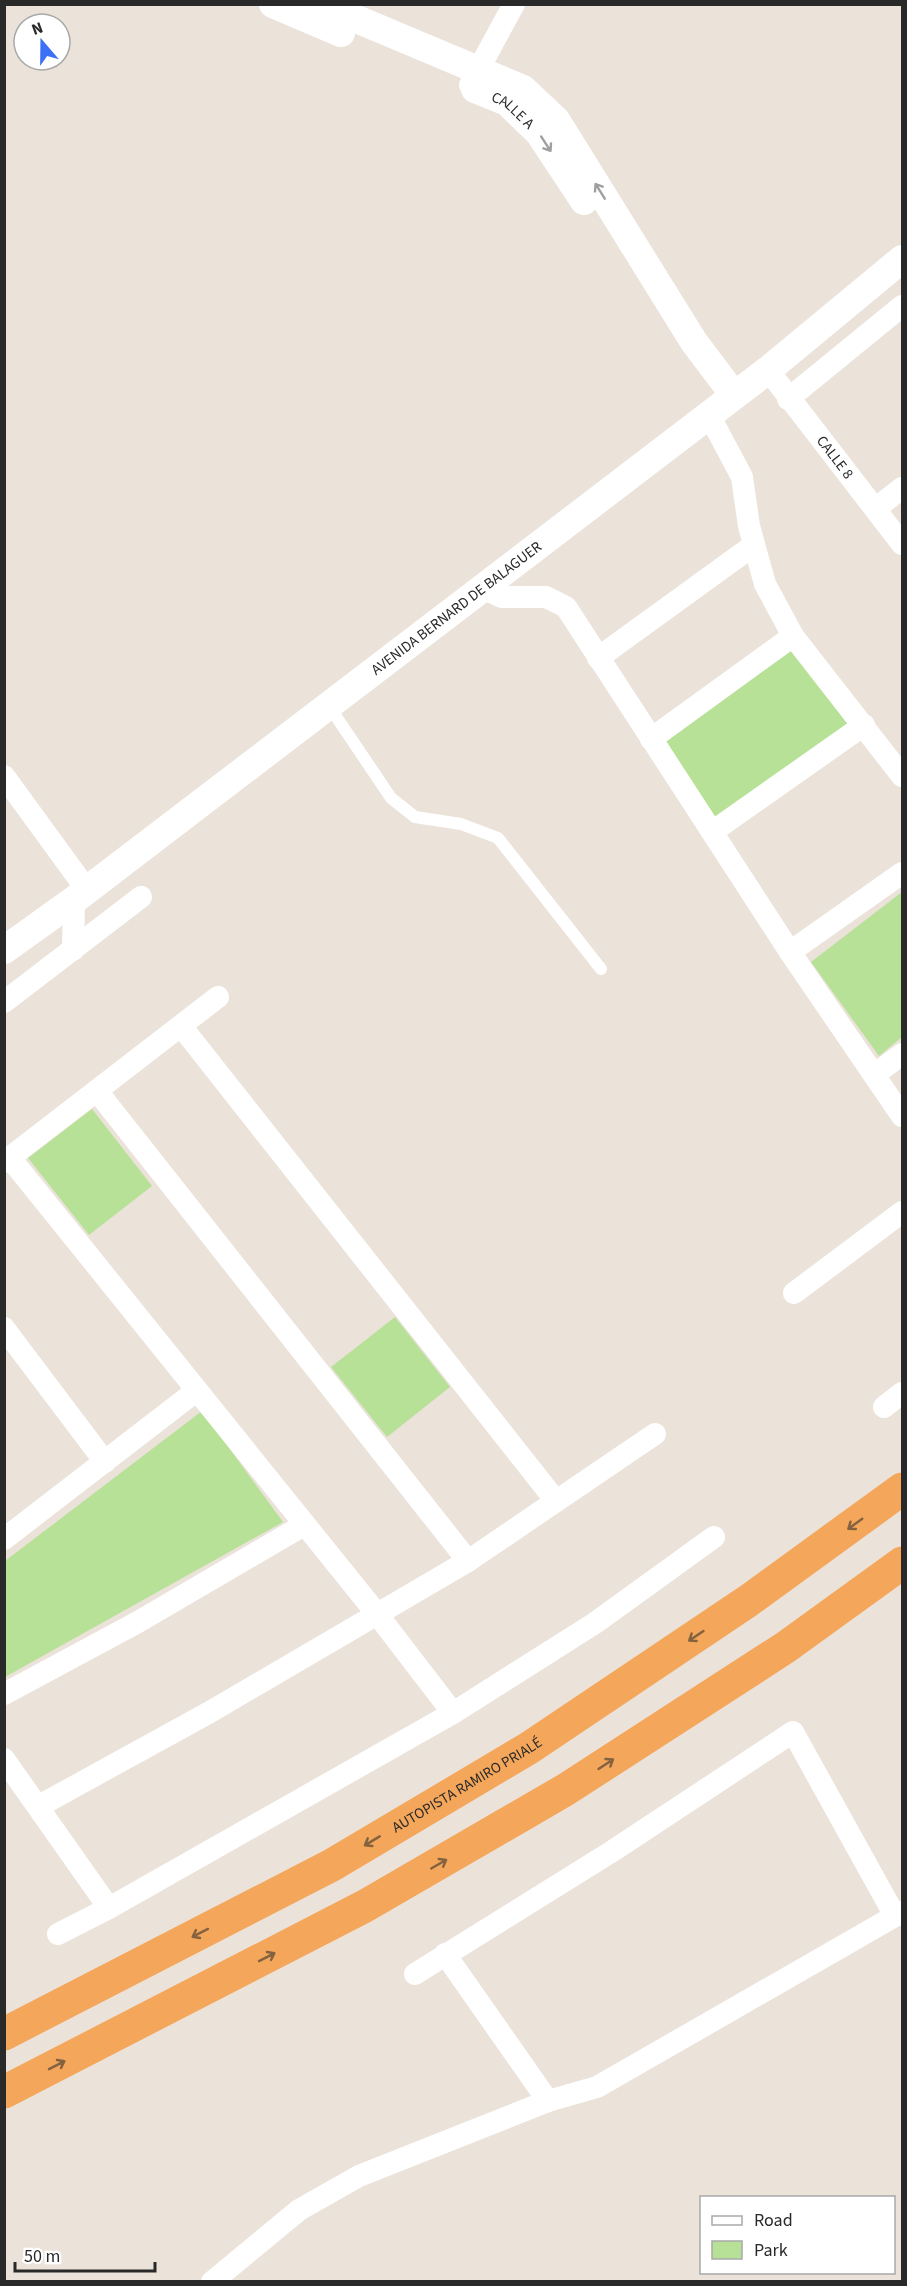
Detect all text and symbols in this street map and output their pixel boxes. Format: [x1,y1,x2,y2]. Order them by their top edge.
north arrow [12,12,72,72]
text: N [28,17,46,41]
street label: CALLE A [488,87,539,135]
one-way arrow [540,135,552,151]
one-way arrow [594,183,606,200]
street label: CALLE 8 [811,431,858,484]
street label: AVENIDA BERNARD DE BALAGUER [367,536,546,680]
one-way arrow [848,1517,864,1530]
one-way arrow [688,1630,705,1642]
street label: AUTOPISTA RAMIRO PRIALÉ [388,1732,547,1838]
one-way arrow [597,1758,614,1770]
one-way arrow [364,1836,381,1848]
one-way arrow [429,1858,447,1869]
one-way arrow [191,1928,209,1939]
one-way arrow [258,1951,276,1962]
one-way arrow [47,2059,65,2071]
legend [700,2196,895,2274]
text: Road [754,2208,793,2233]
scale bar [15,2235,154,2273]
text: Park [754,2238,788,2263]
text: 50 m [24,2244,60,2269]

